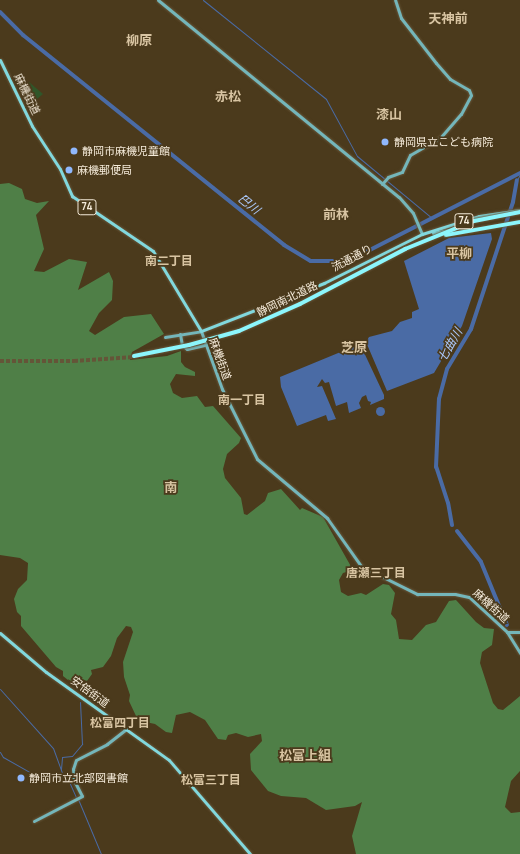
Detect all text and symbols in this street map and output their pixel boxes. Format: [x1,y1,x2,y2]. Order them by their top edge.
district label: 天神前 [429,10,467,26]
district label: 柳原 [126,32,152,48]
street label: 麻機街道 [11,71,43,117]
district label: 赤松 [215,88,241,104]
district label: 漆山 [376,106,402,122]
place label: 静岡県立こども病院 [394,135,493,149]
marker: 静岡県立こども病院 [379,136,391,148]
place label: 静岡市麻機児童館 [82,144,170,158]
marker: 静岡市麻機児童館 [69,146,79,156]
place label: 麻機郵便局 [77,163,132,177]
marker: 麻機郵便局 [64,165,74,175]
water label: 巴川 [235,191,263,217]
road number: 74 [77,199,97,215]
district label: 前林 [323,206,349,222]
road number: 74 [454,213,474,229]
street label: 流通通り [329,242,375,274]
district label: 平柳 [446,245,472,261]
district label: 南二丁目 [145,254,193,268]
street label: 静岡南北道路 [254,279,320,319]
water label: 七曲川 [435,326,465,364]
street label: 麻機街道 [206,336,234,382]
district label: 芝原 [341,339,367,355]
district label: 南一丁目 [218,393,266,407]
district label: 南 [165,479,177,495]
district label: 唐瀬三丁目 [346,566,406,580]
street label: 麻機街道 [470,586,512,626]
street label: 安倍街道 [68,674,112,710]
district label: 松富四丁目 [90,716,150,730]
district label: 松富上組 [279,747,331,763]
place label: 静岡市立北部図書館 [29,771,128,785]
marker: 静岡市立北部図書館 [16,773,26,783]
district label: 松富三丁目 [181,773,241,787]

